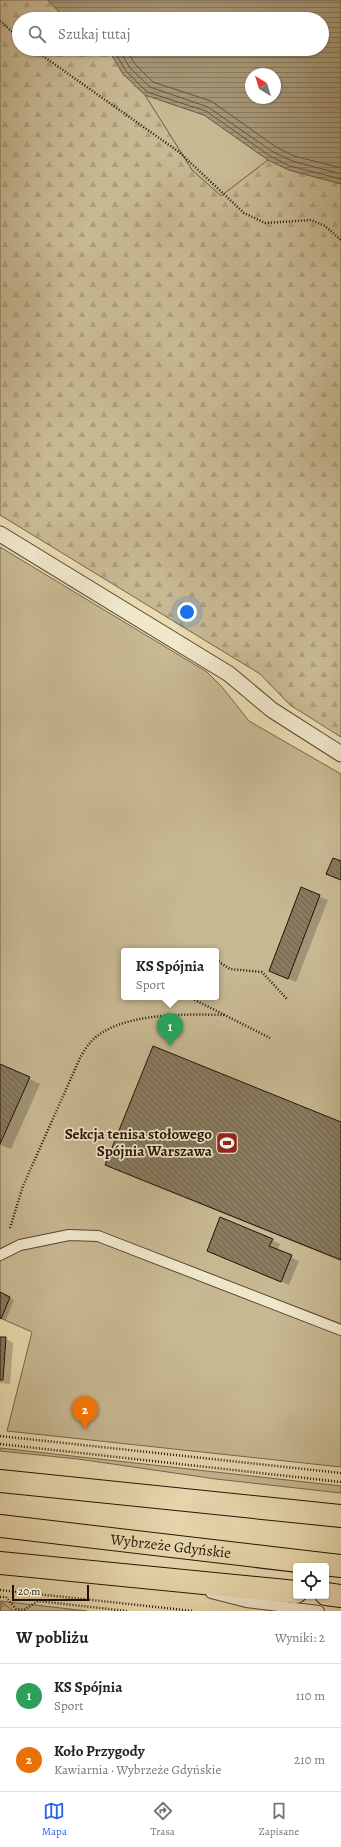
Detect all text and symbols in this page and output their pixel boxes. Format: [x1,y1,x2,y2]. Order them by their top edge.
search box [12,12,329,56]
icon: search [26,23,48,45]
text: Szukaj tutaj [58,24,131,44]
north arrow [245,68,281,104]
your location [177,602,197,622]
popup [121,948,219,1000]
text: KS Spójnia [136,956,204,976]
text: Sport [136,976,165,993]
pin: 1 [157,1013,183,1046]
place label: Sekcja tenisa stołowego Spójnia Warszawa [65,1124,213,1161]
sports icon: Sekcja tenisa stołowego Spójnia Warszawa [214,1130,240,1156]
pin: 2 [72,1396,98,1429]
street label: Wybrzeże Gdyńskie [108,1529,233,1563]
map controls [293,1563,329,1599]
button: locate [293,1563,329,1599]
scale bar [12,1583,89,1602]
text: 20 m [18,1584,40,1599]
text: W pobliżu [16,1626,88,1649]
text: Wyniki: 2 [275,1629,325,1646]
text: KS Spójnia [54,1677,122,1697]
text: 1 [27,1687,31,1704]
text: 110 m [296,1687,325,1704]
text: Sport [54,1697,84,1714]
text: Koło Przygody [54,1741,145,1761]
text: 2 [26,1751,32,1768]
text: 210 m [294,1751,325,1768]
text: Kawiarnia · Wybrzeże Gdyńskie [54,1761,221,1778]
tab: Mapa [42,1800,67,1839]
tab: Trasa [151,1800,175,1839]
tab: Zapisane [258,1800,299,1839]

